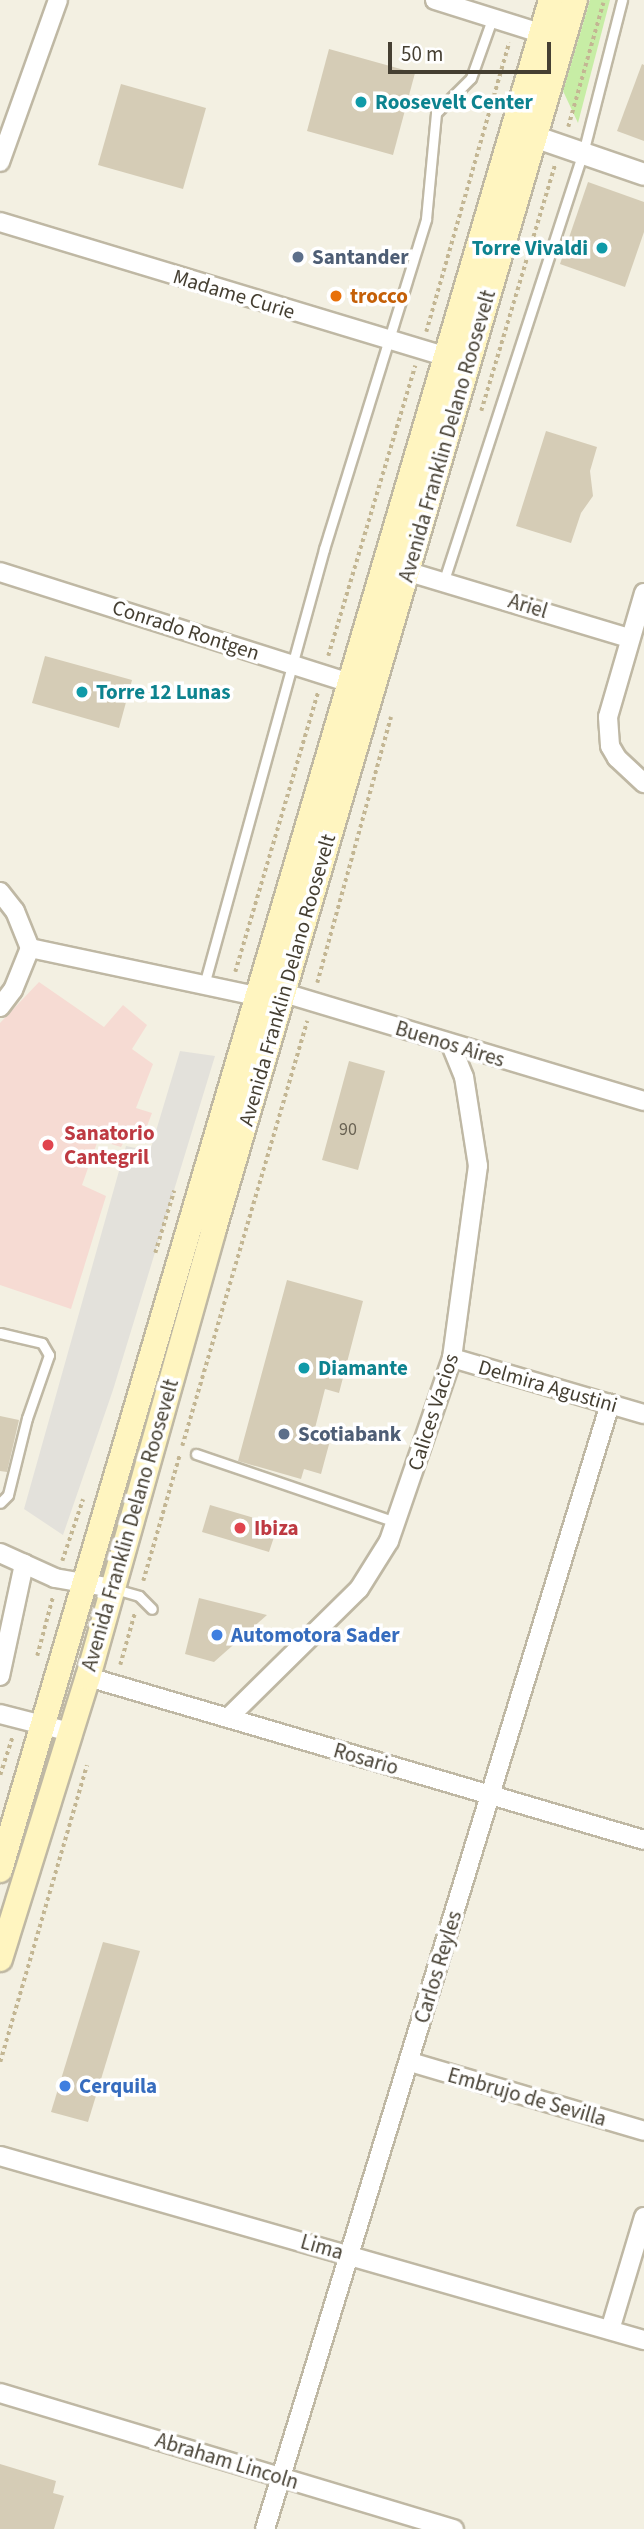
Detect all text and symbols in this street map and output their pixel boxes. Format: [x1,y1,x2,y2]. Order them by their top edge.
scale bar [392,28,555,72]
text: 50 m [401,39,443,69]
place label: Roosevelt Center [375,89,533,115]
marker: Roosevelt Center [353,94,369,110]
place label: Torre Vivaldi [472,235,588,261]
marker: Torre Vivaldi [594,240,610,256]
place label: Santander [312,244,409,270]
marker: Santander [290,249,306,265]
street label: Madame Curie [170,264,298,324]
place label: trocco [350,283,408,309]
street label: Avenida Franklin Delano Roosevelt [393,287,501,585]
marker: trocco [328,288,344,304]
street label: Ariel [505,588,551,624]
street label: Conrado Rontgen [109,594,263,666]
place label: Torre 12 Lunas [96,679,231,705]
marker: Torre 12 Lunas [74,684,90,700]
street label: Avenida Franklin Delano Roosevelt [233,831,341,1129]
street label: Buenos Aires [392,1015,508,1073]
house number: 90 [339,1119,357,1141]
place label: Sanatorio Cantegril [64,1120,155,1170]
marker: Sanatorio Cantegril [38,1135,58,1155]
street label: Calices Vacios [402,1350,464,1474]
street label: Delmira Agustini [476,1354,620,1418]
place label: Diamante [318,1355,408,1381]
marker: Diamante [296,1360,312,1376]
street label: Avenida Franklin Delano Roosevelt [76,1376,184,1674]
place label: Scotiabank [298,1421,401,1447]
marker: Scotiabank [276,1426,292,1442]
place label: Ibiza [254,1515,299,1541]
marker: Ibiza [232,1520,248,1536]
place label: Automotora Sader [231,1622,400,1648]
marker: Automotora Sader [209,1627,225,1643]
street label: Rosario [331,1738,401,1780]
street label: Carlos Reyles [409,1908,467,2026]
street label: Embrujo de Sevilla [445,2062,609,2132]
place label: Cerquila [79,2073,157,2099]
marker: Cerquila [57,2078,73,2094]
street label: Lima [298,2229,346,2265]
street label: Abraham Lincoln [152,2427,302,2495]

